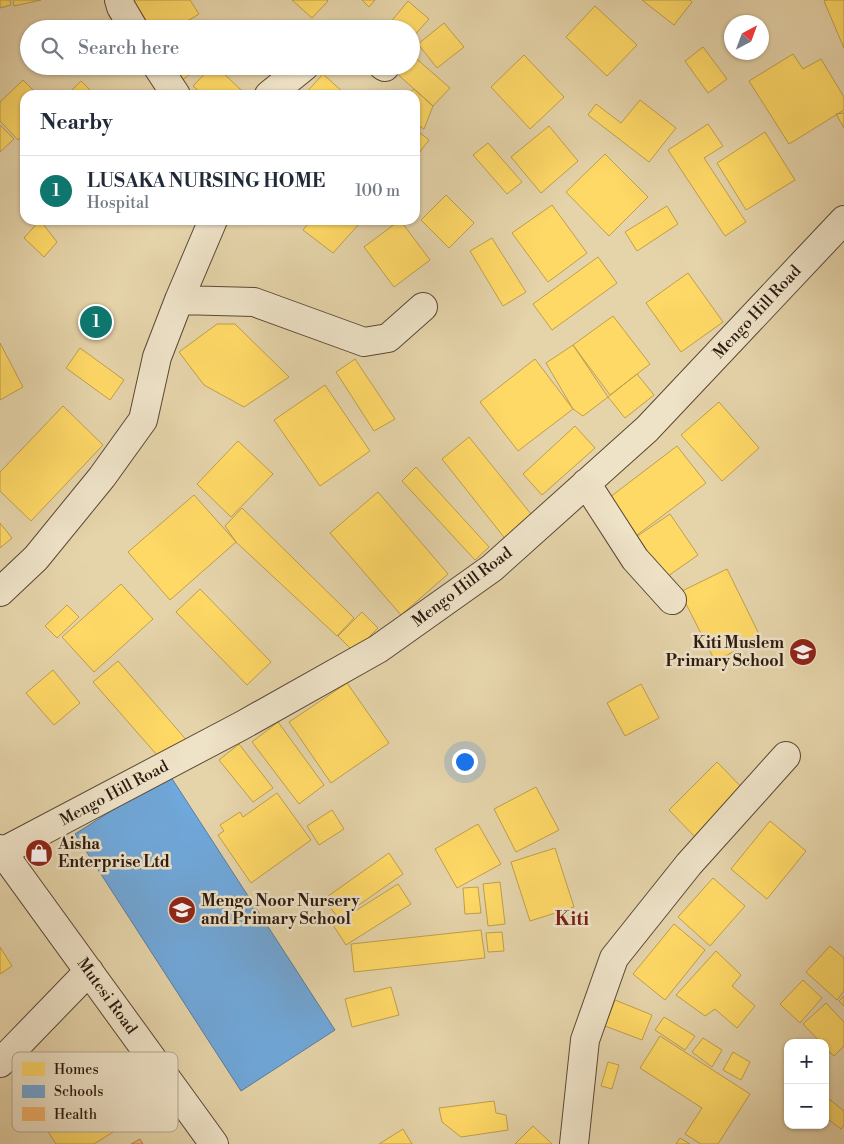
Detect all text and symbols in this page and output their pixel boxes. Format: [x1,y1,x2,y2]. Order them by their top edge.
north arrow [724,15,769,60]
search box [20,20,420,75]
icon: search [38,34,66,62]
text: Search here [78,36,179,60]
text: Nearby [40,110,113,136]
text: LUSAKA NURSING HOME [87,169,325,193]
text: 1 [52,181,60,201]
text: 100 m [355,181,400,201]
text: Hospital [87,193,149,213]
street label: Mengo Hill Road [709,261,805,363]
pin: 1 [80,303,112,341]
street label: Mengo Hill Road [408,543,516,631]
place label: Kiti Muslem Primary School [665,633,785,671]
school or university icon: Kiti Muslem Primary School [788,637,818,667]
your location [452,749,478,775]
street label: Mengo Hill Road [56,756,172,830]
place label: Aisha Enterprise Ltd [57,834,170,872]
shop icon: Aisha Enterprise Ltd [24,838,54,868]
place label: Mengo Noor Nursery and Primary School [201,891,360,929]
school or university icon: Mengo Noor Nursery and Primary School [167,895,197,925]
district label: Kiti [555,907,589,931]
street label: Mutesi Road [73,954,141,1038]
map controls [784,1039,829,1129]
button: + [784,1039,829,1084]
legend [12,1052,178,1132]
text: Homes [54,1061,99,1079]
text: Schools [54,1083,103,1101]
button: − [784,1084,829,1129]
text: Health [54,1106,98,1124]

